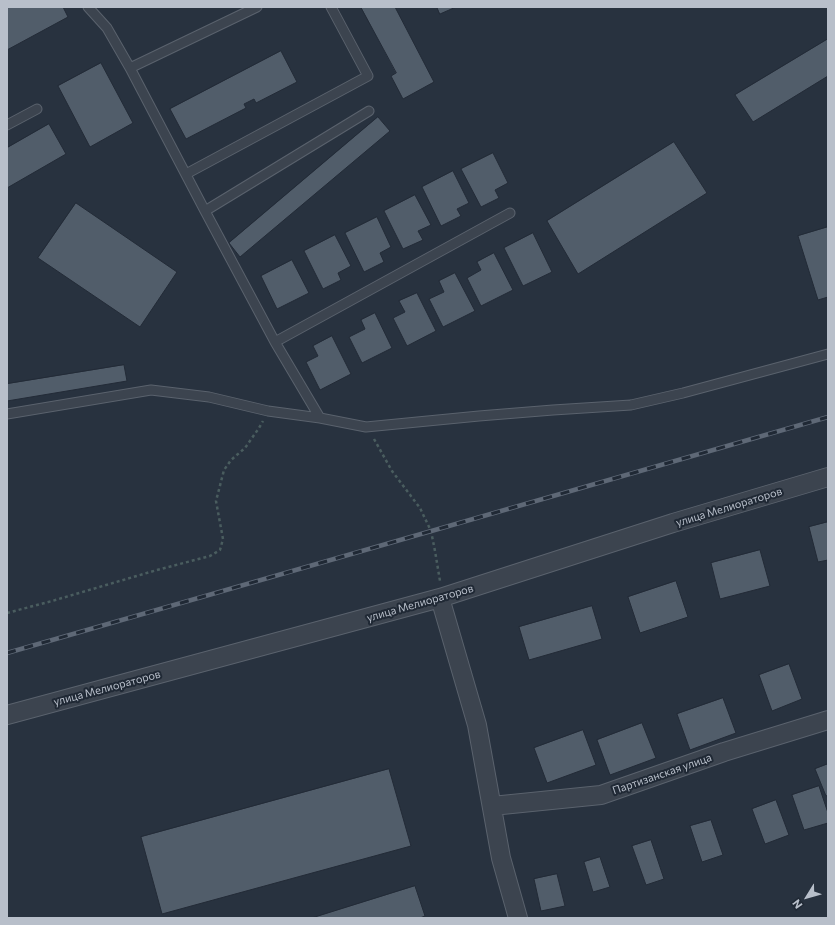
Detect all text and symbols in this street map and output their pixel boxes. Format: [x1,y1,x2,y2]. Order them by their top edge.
street label: улица Мелиораторов [674,485,784,529]
street label: улица Мелиораторов [365,581,475,625]
street label: улица Мелиораторов [52,667,162,709]
street label: Партизанская улица [611,751,713,797]
north arrow [787,877,827,917]
text: N [789,897,805,912]

